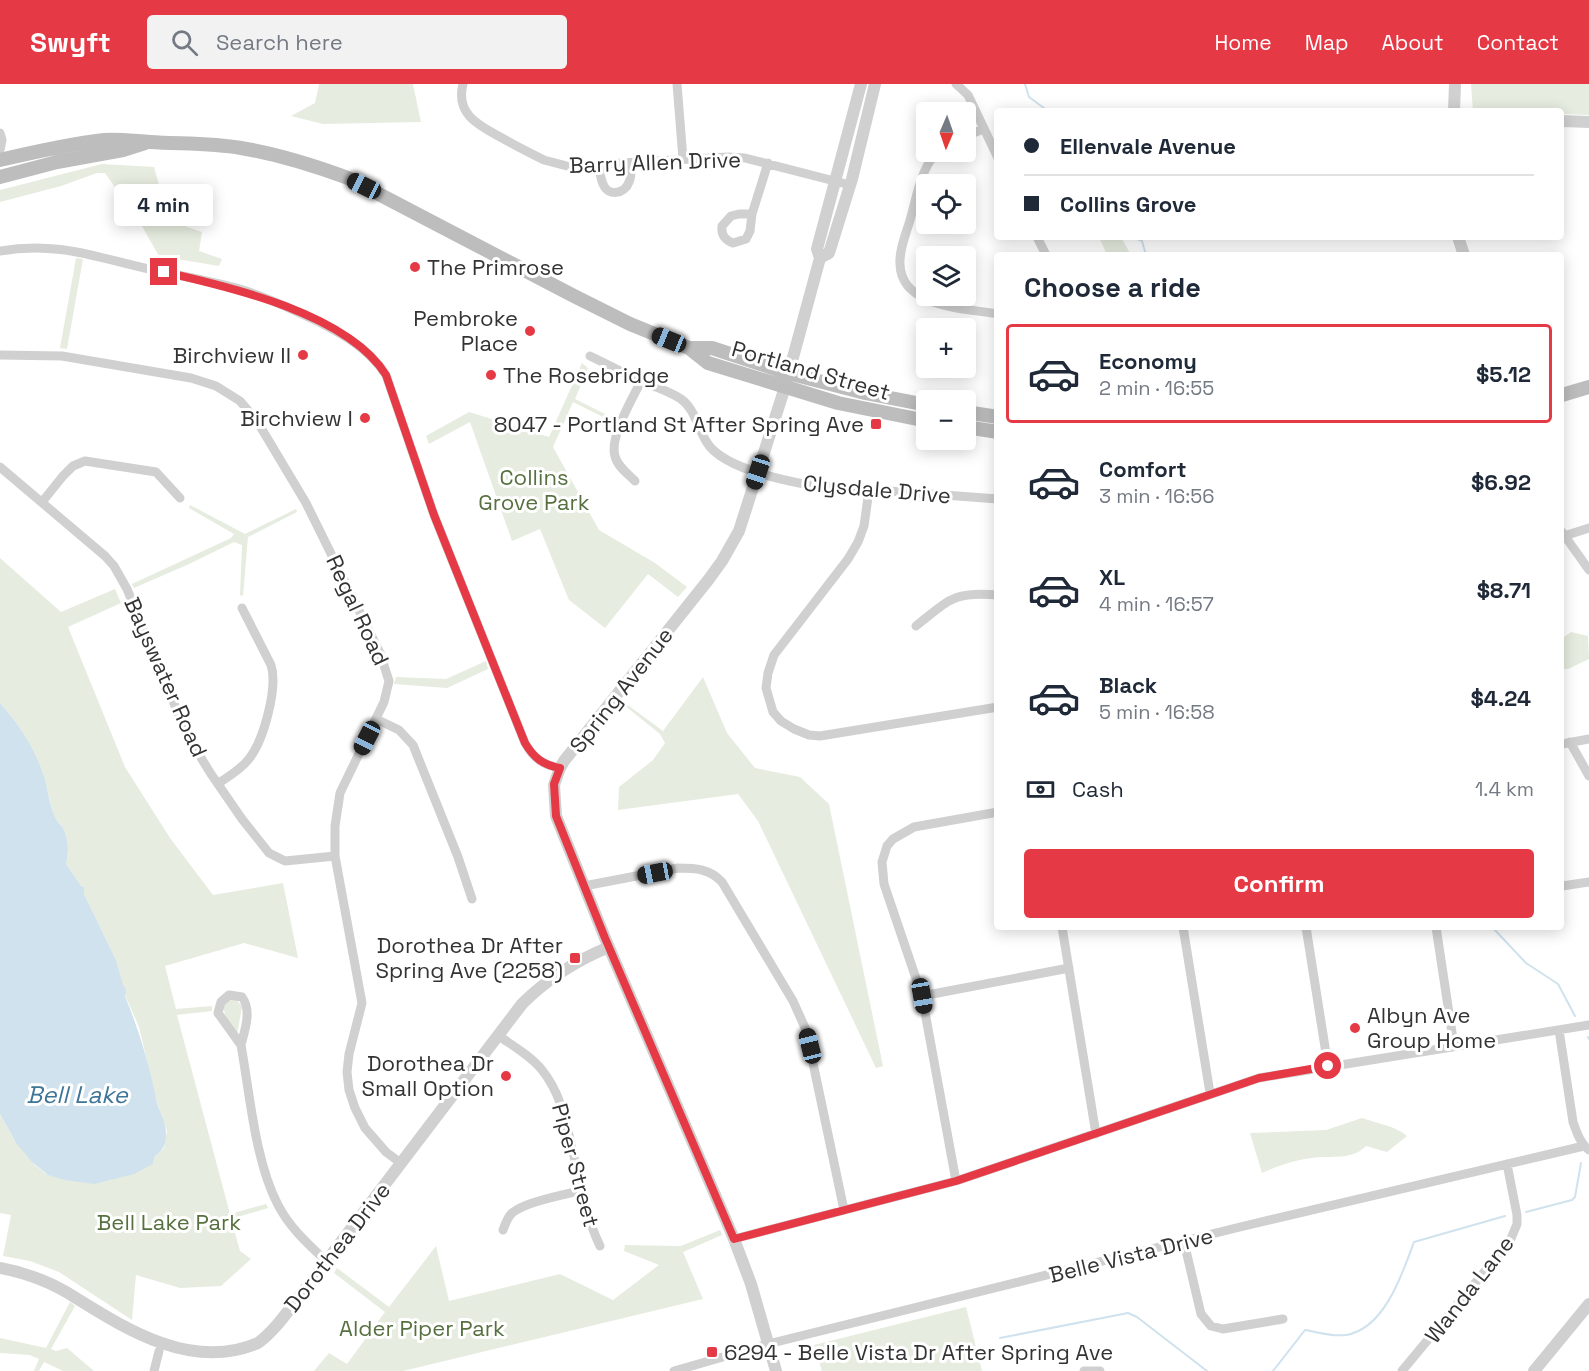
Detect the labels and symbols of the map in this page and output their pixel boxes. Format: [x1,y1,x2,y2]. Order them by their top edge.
north arrow [916,102,976,162]
street label: Barry Allen Drive [569,145,741,179]
car [344,170,384,202]
callout: 4 min [114,185,213,227]
place label: The Primrose [427,253,564,281]
route end [150,258,177,285]
marker: The Primrose [408,260,422,274]
place label: Pembroke Place [413,304,518,357]
marker: Pembroke Place [523,324,537,338]
car [649,325,689,355]
street label: Portland Street [729,334,893,406]
place label: Birchview II [173,341,291,369]
marker: Birchview II [296,348,310,362]
place label: The Rosebridge [503,361,669,389]
marker: The Rosebridge [484,368,498,382]
place label: Birchview I [240,404,353,432]
place label: 8047 - Portland St After Spring Ave [494,410,864,438]
marker: Birchview I [358,411,372,425]
marker: 8047 - Portland St After Spring Ave [869,417,883,431]
car [744,452,772,492]
park label: Collins Grove Park [478,463,590,516]
street label: Clysdale Drive [802,469,952,509]
street label: Regal Road [320,550,396,670]
street label: Bayswater Road [118,593,214,761]
street label: Spring Avenue [563,621,679,759]
car [351,718,383,758]
car [636,861,674,885]
place label: Dorothea Dr After Spring Ave (2258) [375,931,563,984]
marker: Dorothea Dr After Spring Ave (2258) [568,951,582,965]
car [910,977,934,1015]
place label: Albyn Ave Group Home [1367,1001,1496,1054]
marker: Albyn Ave Group Home [1348,1021,1362,1035]
car [797,1026,823,1066]
place label: Dorothea Dr Small Option [361,1049,494,1102]
route start [1314,1052,1341,1079]
marker: Dorothea Dr Small Option [499,1069,513,1083]
water label: Bell Lake [26,1079,128,1110]
street label: Piper Street [546,1100,606,1230]
street label: Dorothea Drive [278,1177,396,1317]
park label: Bell Lake Park [97,1208,241,1236]
street label: Belle Vista Drive [1046,1221,1216,1289]
street label: Wanda Lane [1418,1230,1520,1348]
park label: Alder Piper Park [339,1314,505,1342]
place label: 6294 - Belle Vista Dr After Spring Ave [724,1338,1113,1366]
marker: 6294 - Belle Vista Dr After Spring Ave [705,1345,719,1359]

